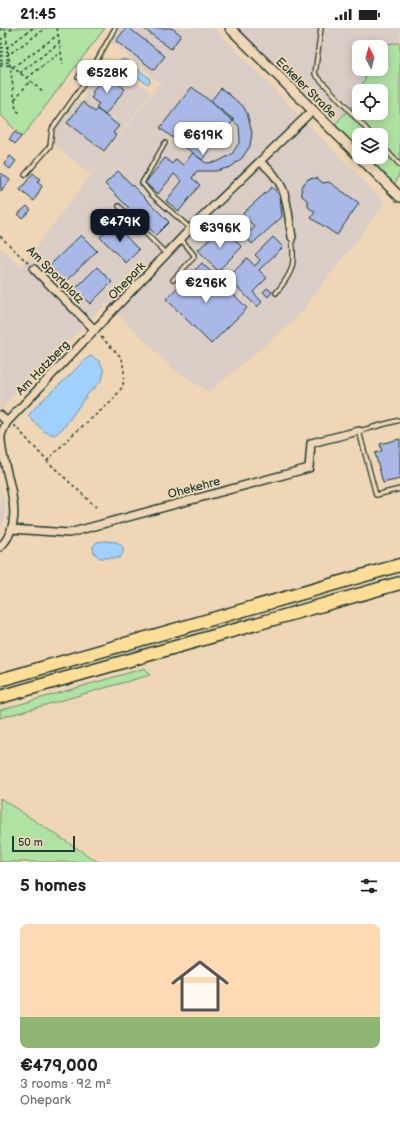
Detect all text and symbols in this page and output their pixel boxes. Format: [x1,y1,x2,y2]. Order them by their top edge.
text: 21:45 [20,5,56,24]
north arrow [352,40,388,76]
map controls [352,40,388,164]
street label: Eckeler Straße [272,54,340,122]
pin: €528K [79,60,135,94]
text: €528K [86,65,128,81]
button: locate [352,84,388,120]
pin: €619K [175,122,231,156]
text: €619K [183,127,223,143]
button: layers [352,128,388,164]
pin: €479K [92,209,148,243]
text: €479K [99,214,141,230]
pin: €396K [192,215,248,249]
text: €396K [199,220,241,236]
street label: Am Sportplatz [23,243,87,307]
street label: Ohepark [105,259,149,303]
pin: €296K [178,270,234,304]
text: €296K [185,275,227,291]
street label: Am Hatzberg [13,337,73,399]
street label: Ohekehre [166,474,222,502]
scale bar [12,834,75,853]
text: 50 m [18,836,43,849]
icon: filters [358,875,380,897]
text: 5 homes [20,876,86,896]
icon: home [164,950,236,1022]
text: €479,000 [20,1056,98,1076]
text: 3 rooms · 92 m² [20,1076,111,1092]
text: Ohepark [20,1092,71,1108]

